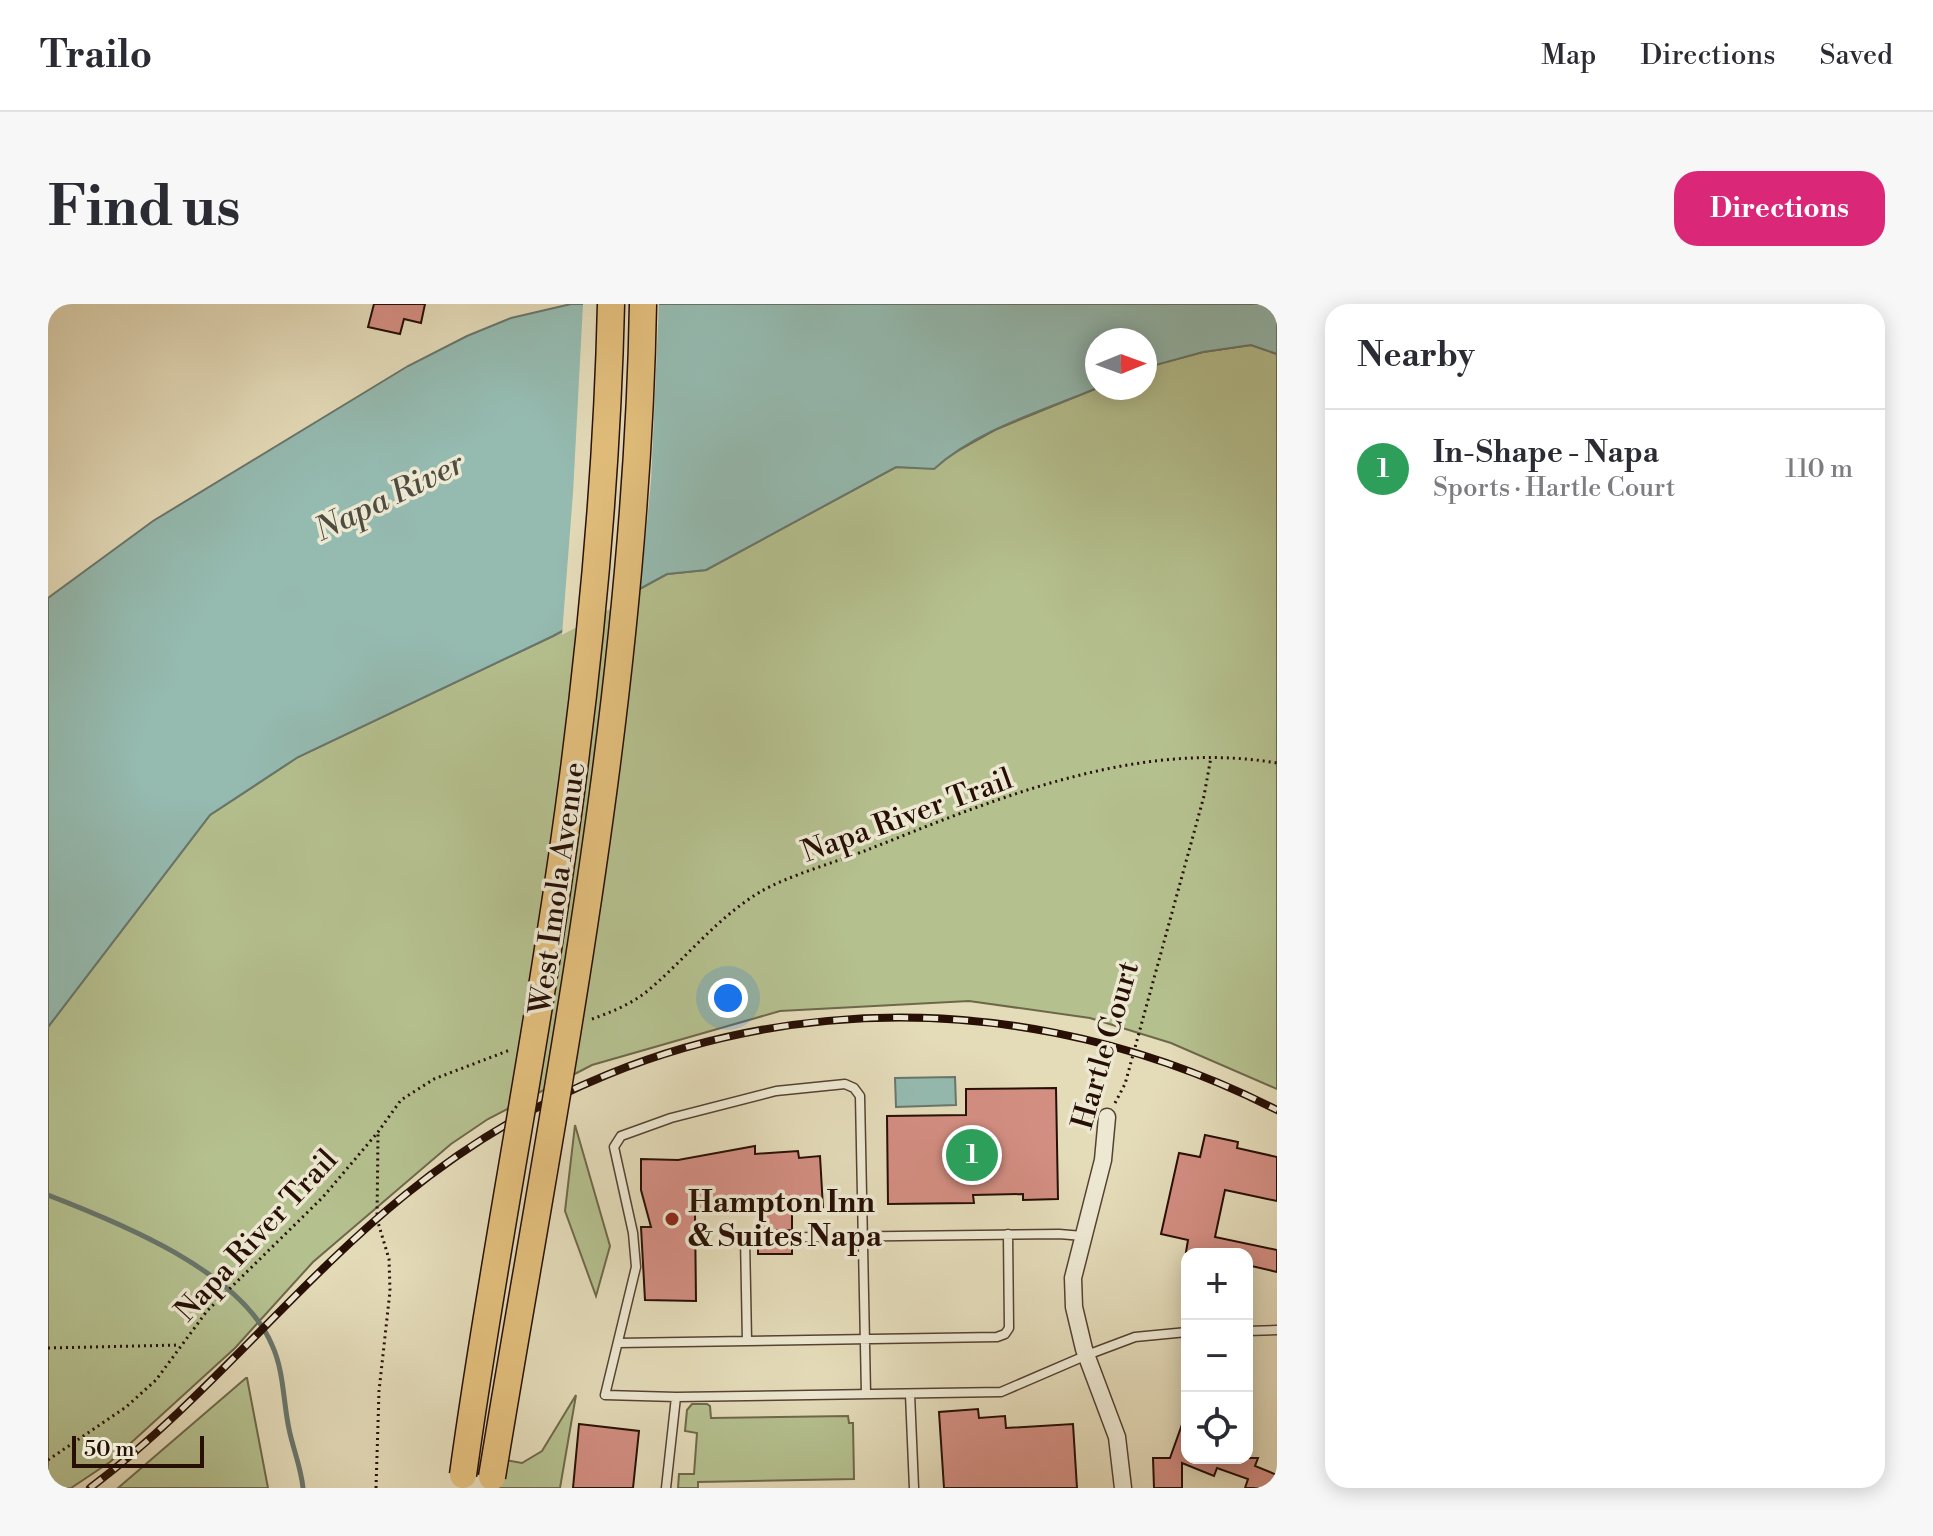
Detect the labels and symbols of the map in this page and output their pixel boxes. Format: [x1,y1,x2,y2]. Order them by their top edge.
north arrow [1085,328,1157,400]
water label: Napa River [307,443,472,551]
street label: West Imola Avenue [521,760,594,1018]
street label: Napa River Trail [797,760,1018,872]
street label: Hartle Court [1064,956,1148,1134]
your location [708,978,748,1018]
pin: 1 [946,1125,998,1185]
street label: Napa River Trail [167,1142,346,1330]
place label: Hampton Inn & Suites Napa [688,1184,883,1256]
marker: Hampton Inn & Suites Napa [663,1210,681,1228]
scale bar [72,1432,204,1468]

